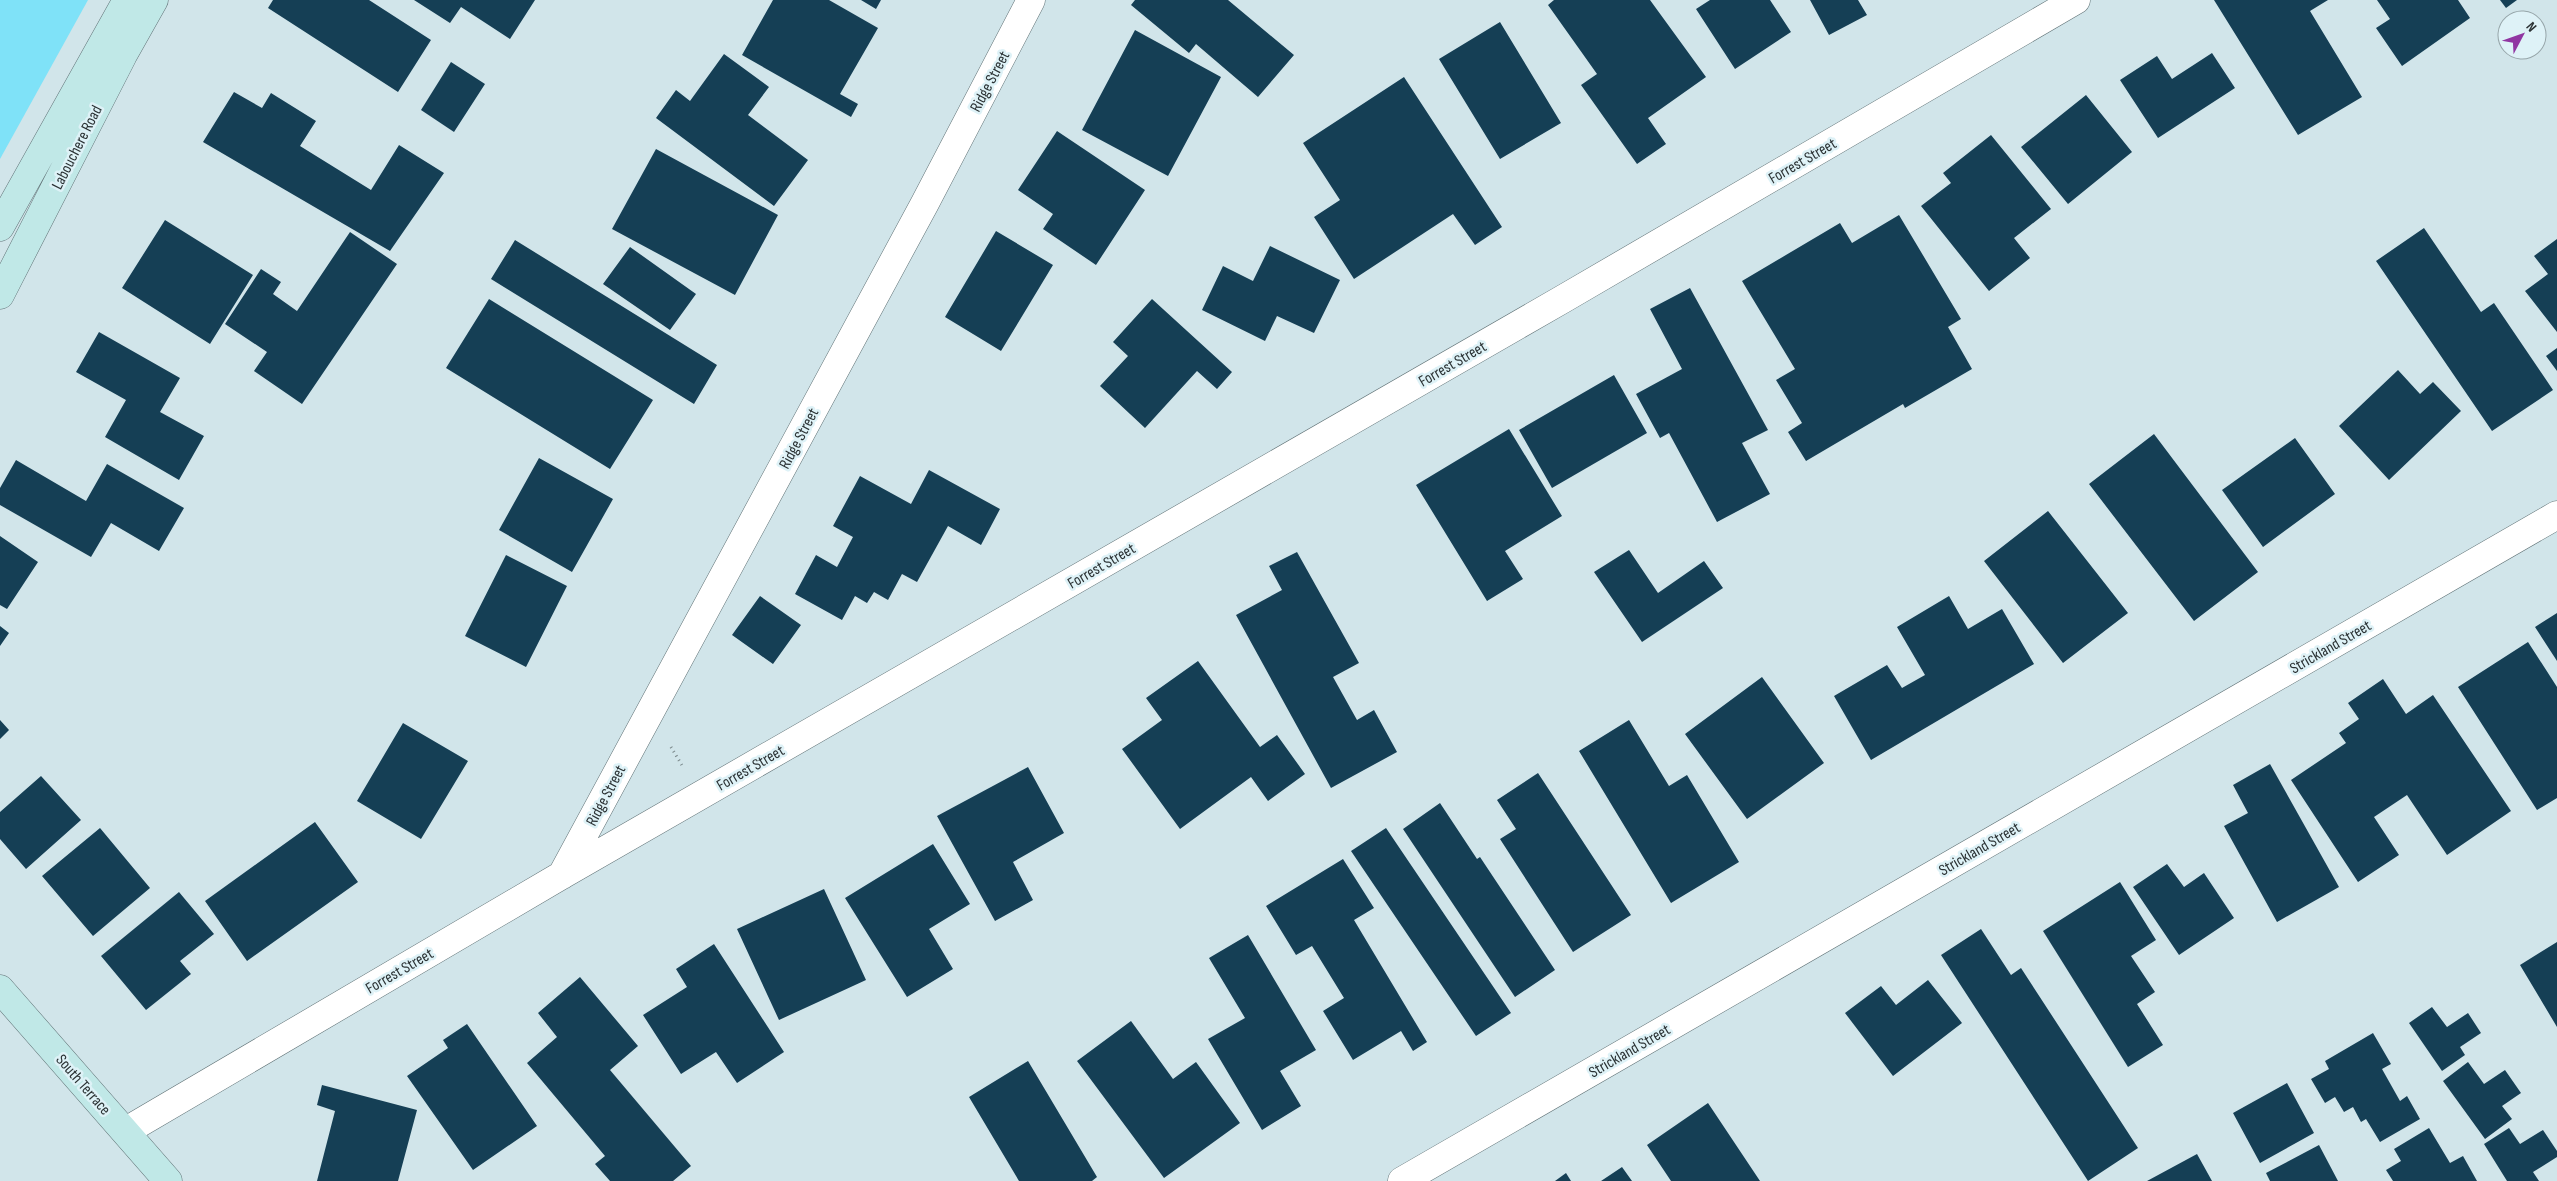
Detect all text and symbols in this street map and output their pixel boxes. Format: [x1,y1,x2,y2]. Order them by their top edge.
north arrow [2497,10,2547,60]
text: N [2523,18,2540,35]
street label: Ridge Street [966,48,1014,115]
street label: Labouchere Road [48,103,107,193]
street label: Forrest Street [1766,134,1840,188]
street label: Forrest Street [1416,337,1490,391]
street label: Ridge Street [775,405,823,472]
street label: Forrest Street [1065,539,1139,593]
street label: Strickland Street [2287,616,2375,678]
street label: Forrest Street [714,741,788,795]
street label: Ridge Street [582,762,630,829]
street label: Strickland Street [1936,818,2024,880]
street label: Forrest Street [363,944,437,998]
street label: Strickland Street [1586,1020,1674,1082]
street label: South Terrace [51,1051,114,1119]

